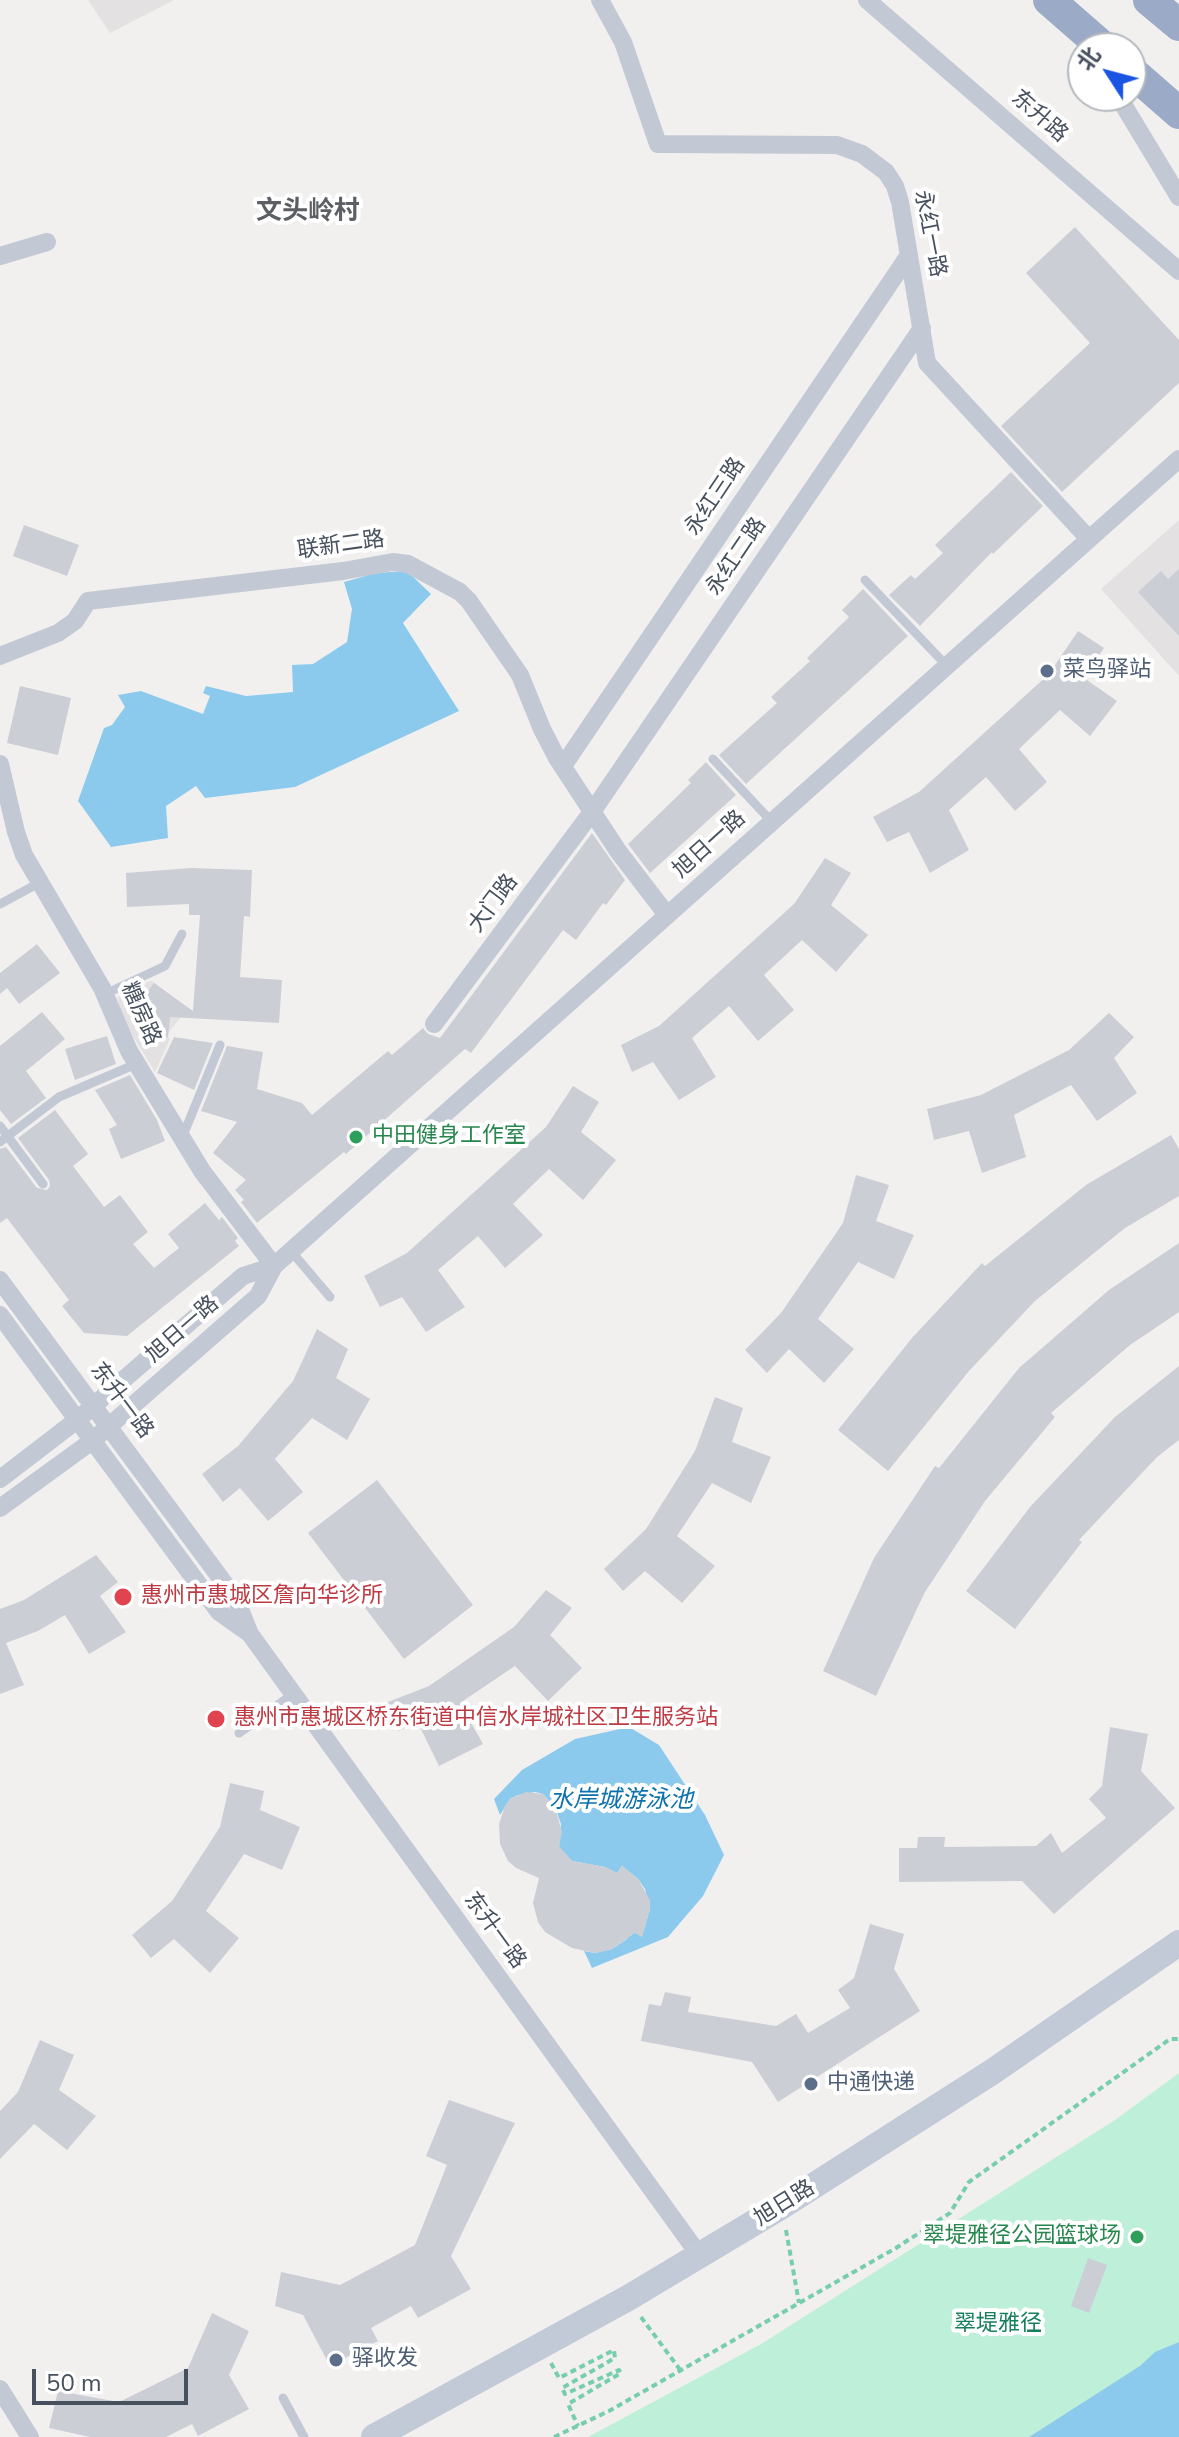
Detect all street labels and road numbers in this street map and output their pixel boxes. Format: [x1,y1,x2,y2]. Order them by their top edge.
street label: 东升路 [1005,85,1073,149]
street label: 永红一路 [908,188,950,280]
street label: 永红三路 [680,453,752,541]
street label: 永红二路 [701,513,773,601]
street label: 联新二路 [296,527,386,565]
street label: 旭日一路 [668,806,752,884]
street label: 大门路 [464,870,524,938]
street label: 糖房路 [115,978,165,1050]
street label: 旭日一路 [141,1291,225,1369]
street label: 东升一路 [84,1358,158,1444]
street label: 东升一路 [457,1888,531,1974]
street label: 旭日路 [750,2175,820,2233]

